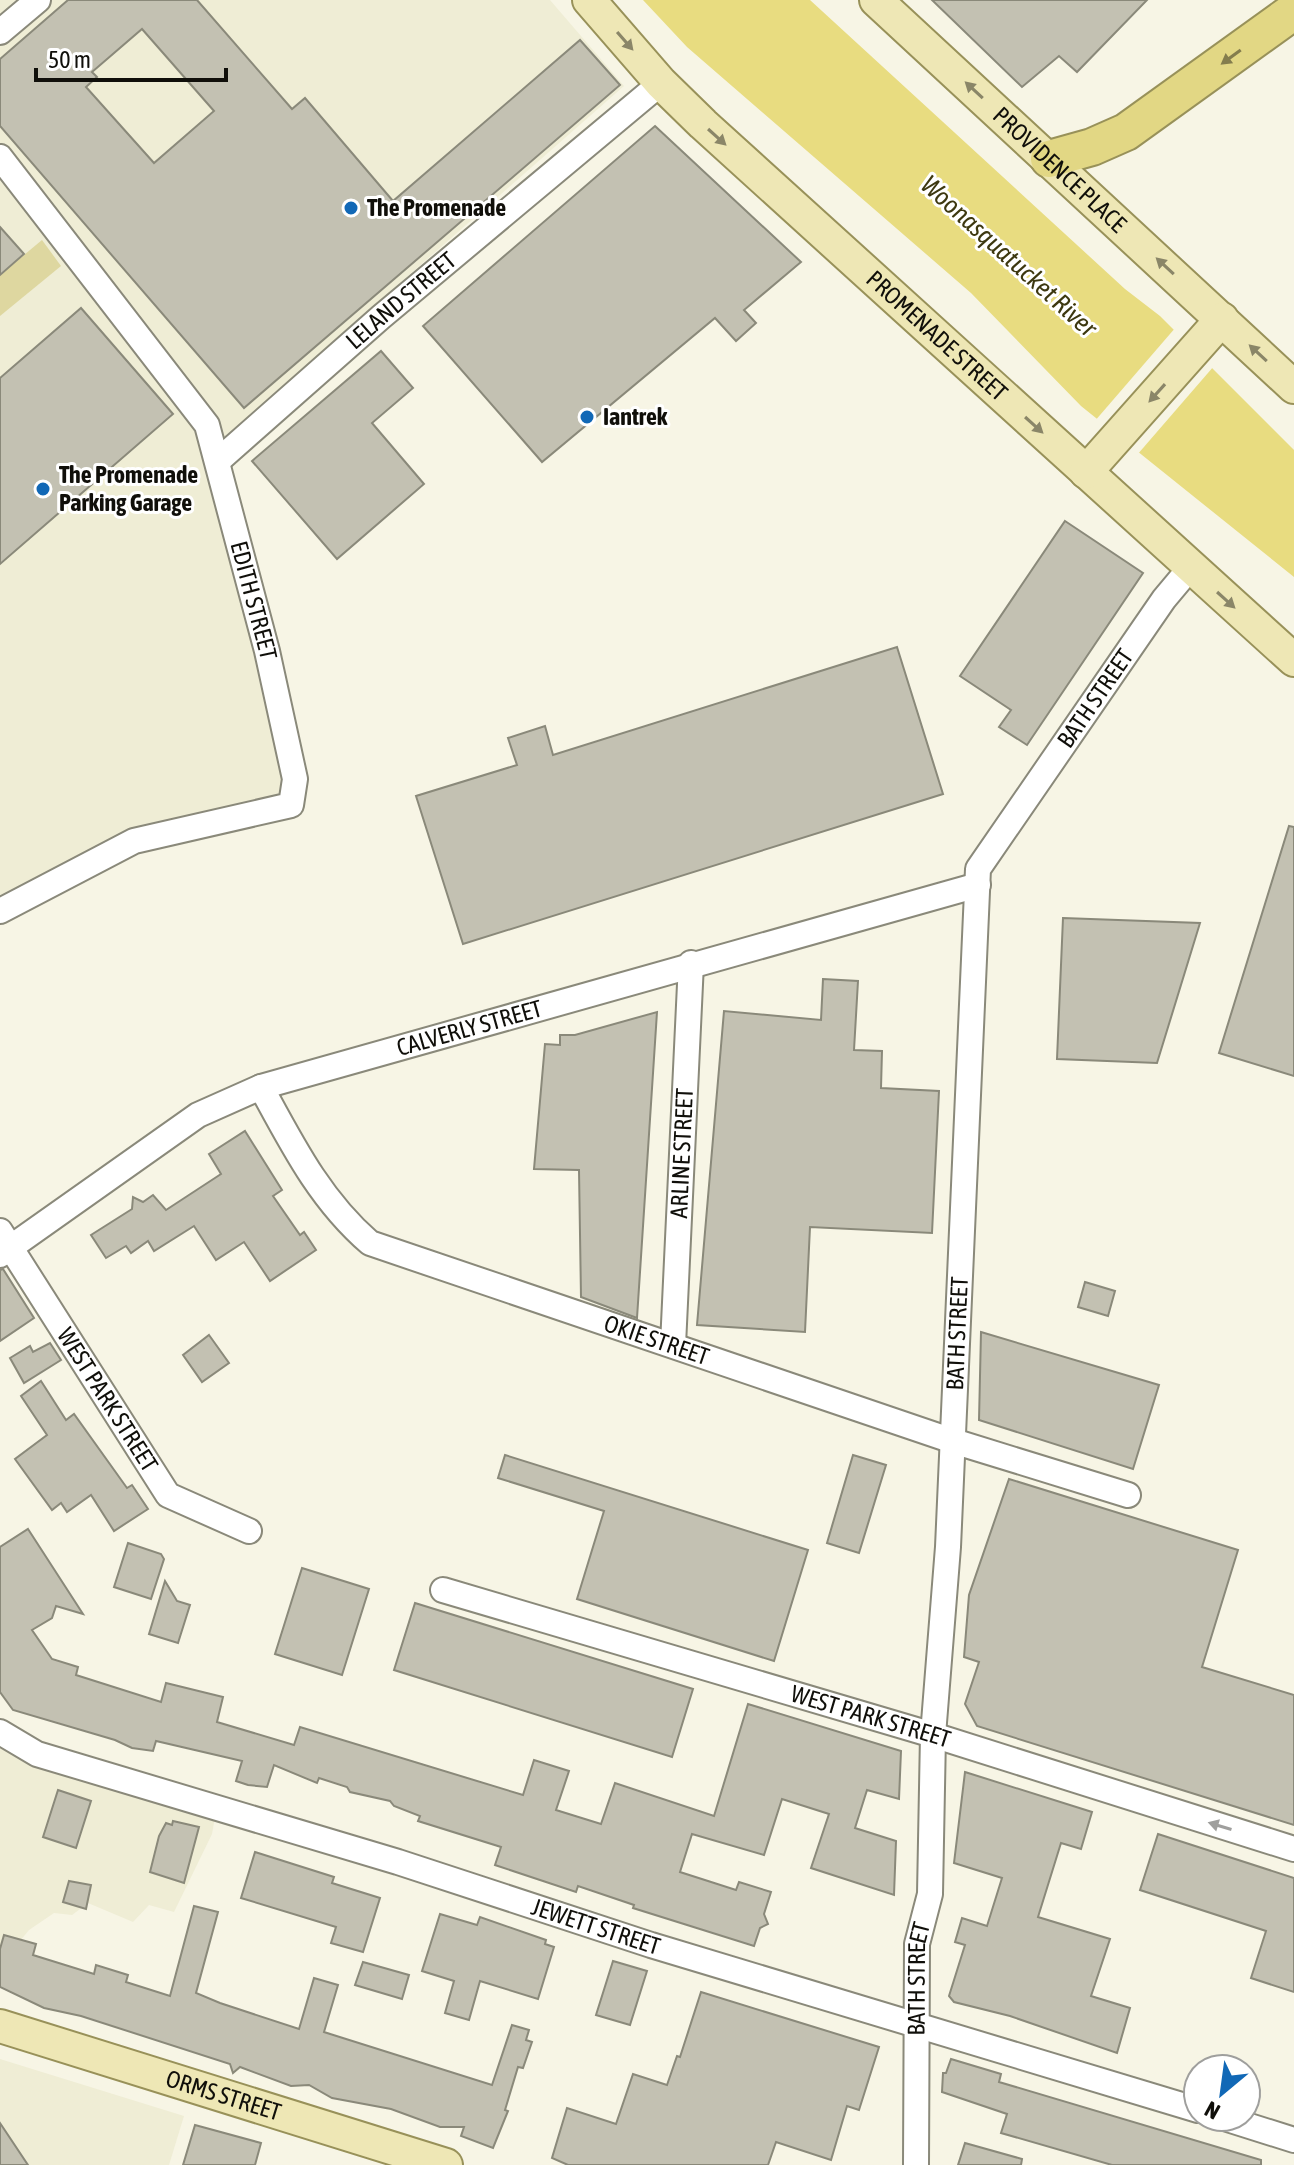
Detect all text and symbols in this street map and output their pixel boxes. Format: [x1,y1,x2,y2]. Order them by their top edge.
one-way arrow [616,31,633,51]
scale bar [36,32,226,82]
text: 50 m [48,46,91,73]
one-way arrow [1221,48,1241,64]
one-way arrow [964,82,983,100]
street label: PROVIDENCE PLACE [988,101,1132,238]
one-way arrow [708,127,727,145]
water label: Woonasquatucket River [915,169,1104,344]
place label: The Promenade [367,194,506,221]
marker: The Promenade [342,199,360,217]
street label: LELAND STREET [340,246,461,354]
one-way arrow [1155,258,1174,276]
street label: PROMENADE STREET [861,265,1013,406]
one-way arrow [1249,344,1268,363]
one-way arrow [1148,383,1166,402]
place label: Iantrek [603,403,668,430]
marker: Iantrek [578,408,596,426]
one-way arrow [1024,415,1043,433]
place label: The Promenade Parking Garage [59,461,198,516]
marker: The Promenade Parking Garage [34,480,52,498]
street label: EDITH STREET [225,538,283,662]
one-way arrow [1216,590,1235,608]
street label: BATH STREET [1052,643,1139,753]
street label: CALVERLY STREET [394,994,546,1061]
street label: ARLINE STREET [665,1087,698,1219]
street label: BATH STREET [941,1276,973,1391]
street label: OKIE STREET [601,1309,713,1370]
street label: WEST PARK STREET [52,1323,164,1477]
street label: WEST PARK STREET [788,1680,954,1753]
one-way arrow [1207,1819,1231,1832]
street label: JEWETT STREET [528,1893,664,1960]
street label: BATH STREET [903,1919,935,2036]
north arrow [1182,2053,1262,2133]
street label: ORMS STREET [163,2065,285,2126]
text: N [1200,2096,1224,2125]

